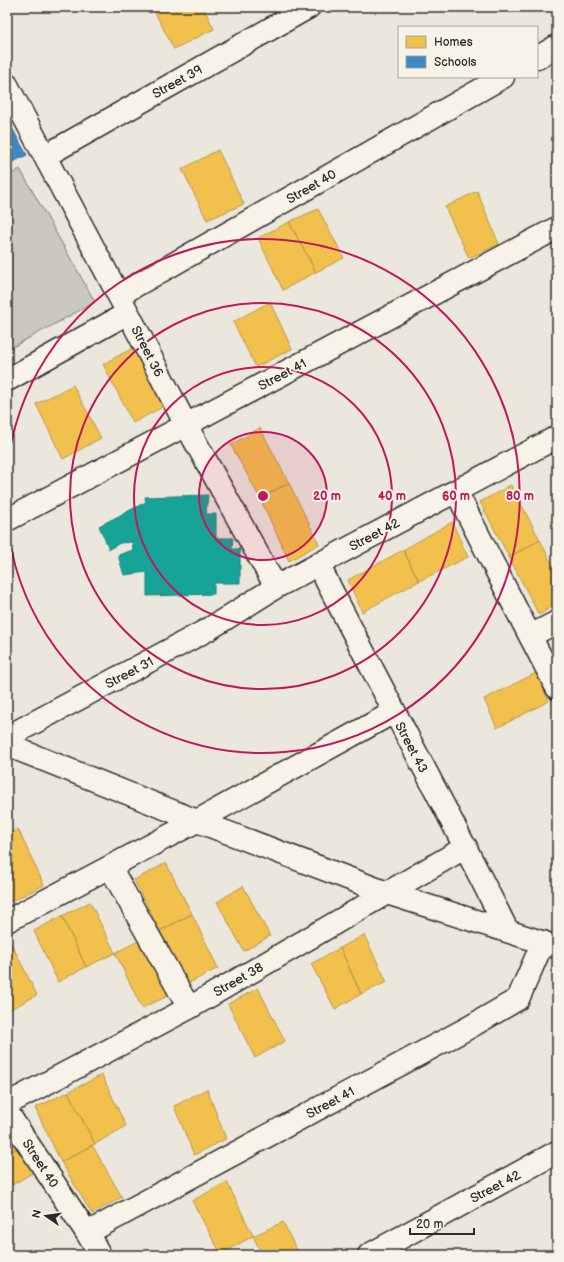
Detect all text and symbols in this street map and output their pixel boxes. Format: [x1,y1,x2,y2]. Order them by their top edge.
legend [398,26,538,78]
text: Homes [434,35,473,50]
text: Schools [434,55,477,70]
street label: Street 39 [150,62,205,102]
street label: Street 40 [284,166,340,207]
street label: Street 36 [127,323,167,380]
street label: Street 41 [256,356,309,394]
centre of rings [256,489,270,503]
text: 20 m [313,489,341,504]
text: 40 m [378,489,406,504]
text: 60 m [442,489,470,504]
text: 80 m [506,489,534,504]
street label: Street 42 [347,515,403,555]
street label: Street 31 [103,654,156,692]
street label: Street 43 [391,719,431,776]
street label: Street 38 [211,959,267,1000]
street label: Street 41 [304,1084,357,1122]
street label: Street 40 [19,1136,62,1191]
street label: Street 42 [468,1167,524,1207]
north arrow [26,1196,66,1236]
text: N [29,1208,44,1219]
scale bar [410,1210,474,1236]
text: 20 m [416,1217,443,1232]

